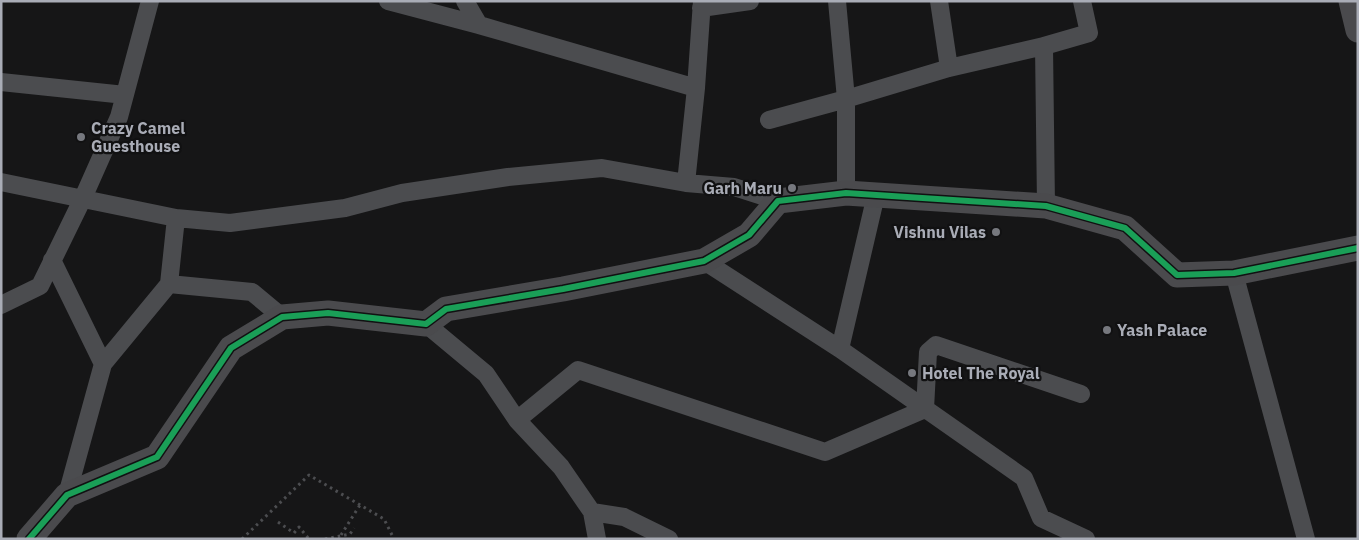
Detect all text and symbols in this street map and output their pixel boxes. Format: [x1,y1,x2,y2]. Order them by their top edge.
place label: Crazy Camel Guesthouse [91,118,185,156]
marker: Crazy Camel Guesthouse [75,131,87,143]
place label: Garh Maru [703,178,782,198]
marker: Garh Maru [786,182,798,194]
place label: Vishnu Vilas [894,222,986,242]
marker: Vishnu Vilas [990,226,1002,238]
place label: Yash Palace [1117,320,1207,340]
marker: Yash Palace [1101,324,1113,336]
place label: Hotel The Royal [922,363,1040,383]
marker: Hotel The Royal [906,367,918,379]

